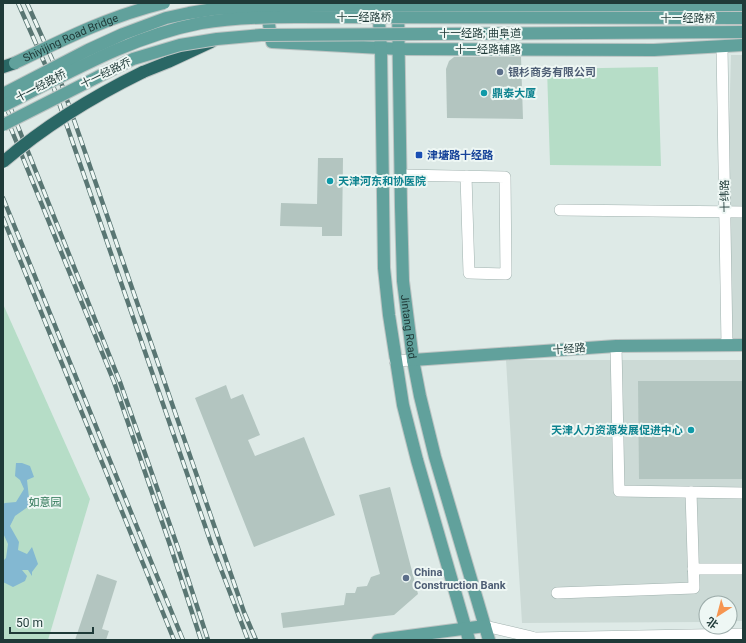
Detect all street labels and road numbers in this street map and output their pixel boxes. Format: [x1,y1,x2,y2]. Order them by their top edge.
street label: Shiyijing Road Bridge [21,11,120,65]
street label: 十一经路桥 [337,11,392,24]
street label: 十一经路桥 [661,12,716,25]
street label: 十一经路; 曲阜道 [439,27,521,40]
street label: 十一经路辅路 [455,43,521,56]
street label: 十一经路乔 [78,55,134,91]
street label: 十一经路桥 [14,67,68,105]
street label: 十纬路 [718,179,732,213]
street label: Jintang Road [398,294,419,359]
street label: 十经路 [552,341,586,357]

